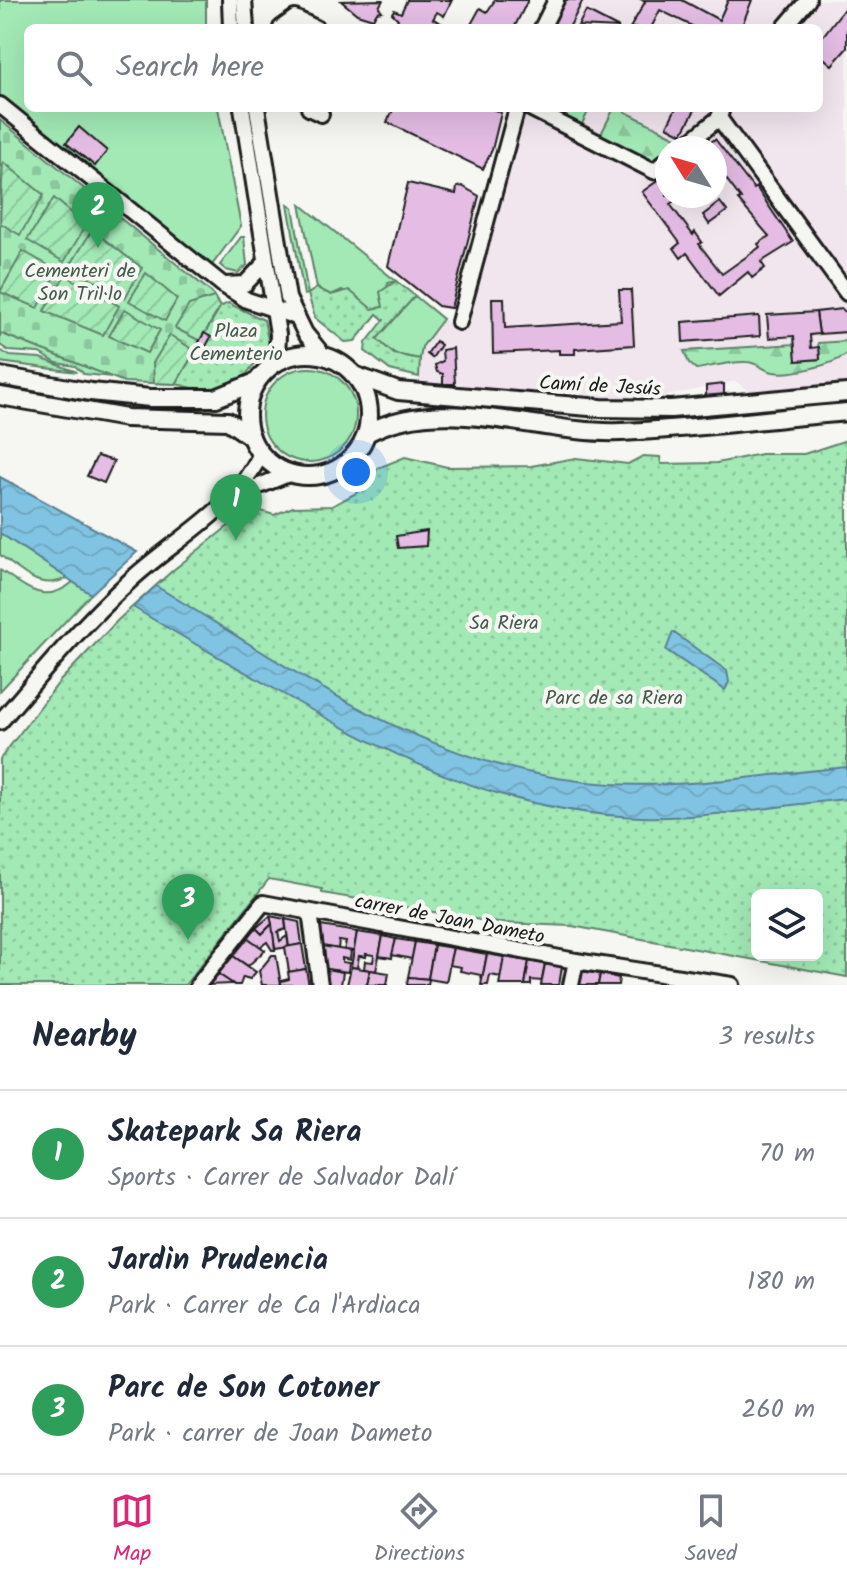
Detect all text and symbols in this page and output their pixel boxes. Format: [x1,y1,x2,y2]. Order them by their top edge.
search box [24,24,823,112]
text: Search here [116,44,264,92]
icon: search [52,46,96,90]
north arrow [655,136,727,208]
pin: 2 [72,182,124,248]
park label: Cementeri de Son Tril·lo [24,256,136,311]
park label: Plaza Cementerio [189,316,283,371]
street label: Camí de Jesús [538,368,662,406]
your location [336,452,376,492]
pin: 1 [210,474,262,540]
park label: Sa Riera [469,608,539,640]
park label: Parc de sa Riera [545,683,683,715]
pin: 3 [162,874,214,940]
street label: carrer de Joan Dameto [352,886,547,954]
map controls [751,889,823,961]
button: layers [751,889,823,961]
text: Nearby [32,1010,137,1064]
text: 3 results [718,1016,815,1058]
text: Skatepark Sa Riera [108,1109,362,1157]
text: 1 [54,1133,62,1175]
text: 70 m [759,1133,815,1175]
text: Sports · Carrer de Salvador Dalí [108,1157,454,1199]
text: Jardin Prudencia [108,1237,328,1285]
text: 2 [50,1261,66,1303]
text: 180 m [747,1261,815,1303]
text: Park · Carrer de Ca l'Ardiaca [108,1285,421,1327]
text: Parc de Son Cotoner [108,1365,379,1413]
text: 3 [51,1389,65,1431]
text: 260 m [741,1389,815,1431]
text: Park · carrer de Joan Dameto [108,1413,433,1455]
tab: Map [110,1489,154,1572]
tab: Directions [374,1489,465,1572]
tab: Saved [685,1489,737,1572]

